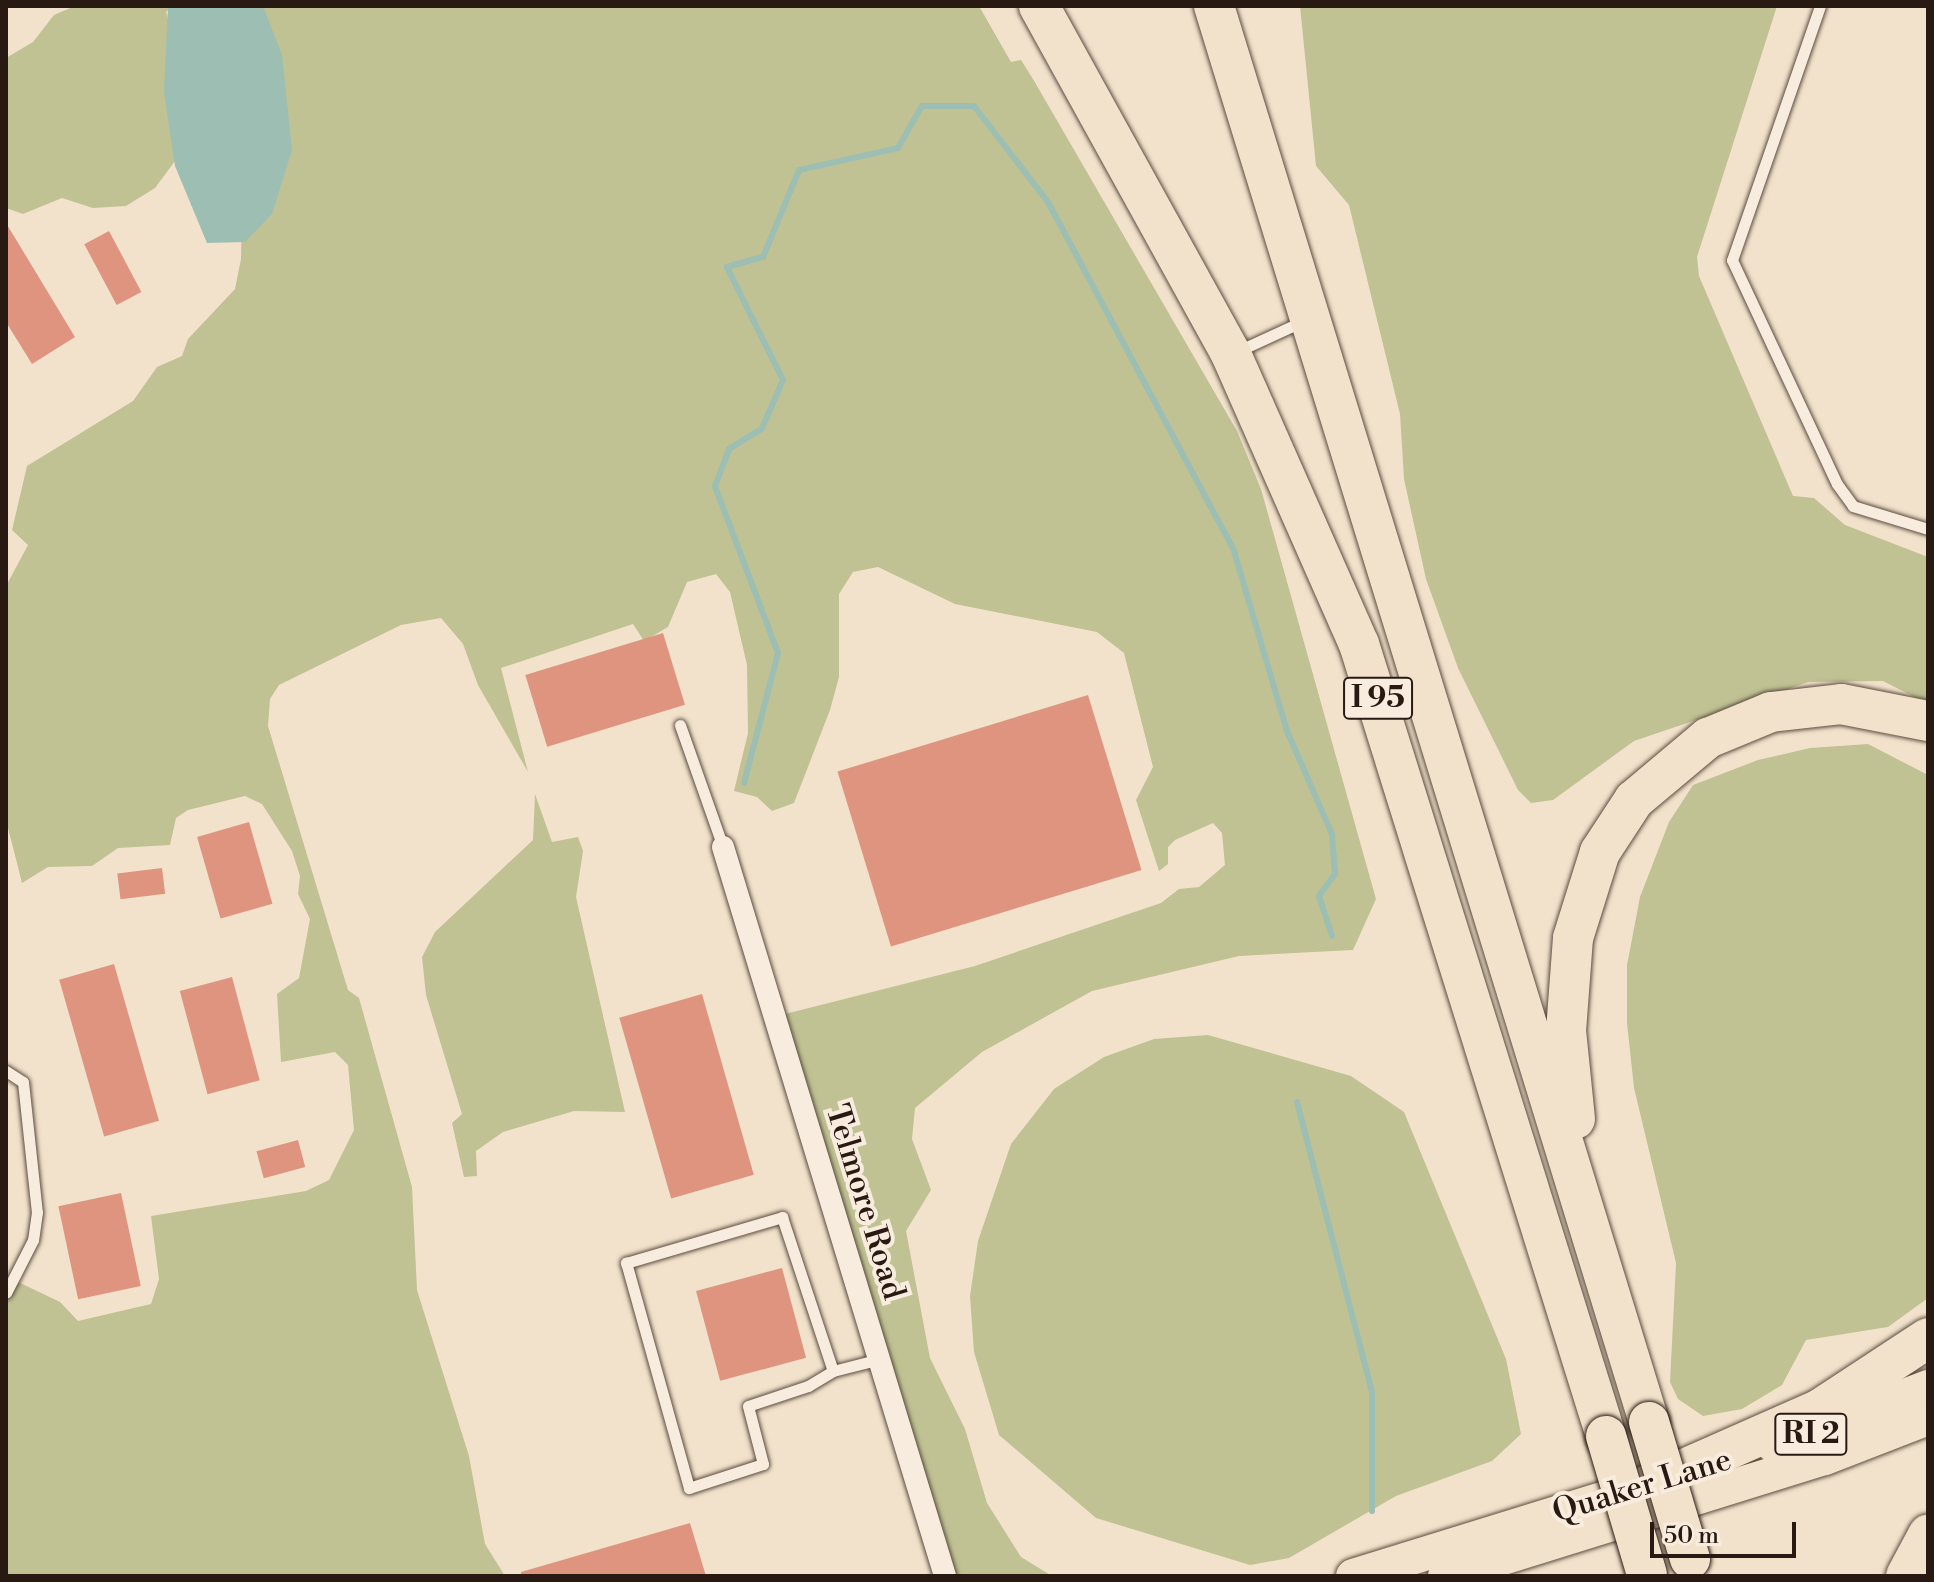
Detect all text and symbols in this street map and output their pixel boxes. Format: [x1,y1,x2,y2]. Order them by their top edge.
road number: I 95 [1342,672,1414,724]
street label: Telmore Road [817,1100,913,1304]
road number: RI 2 [1773,1408,1849,1460]
street label: Quaker Lane [1548,1441,1736,1531]
scale bar [1654,1506,1800,1556]
text: 50 m [1664,1521,1719,1551]

